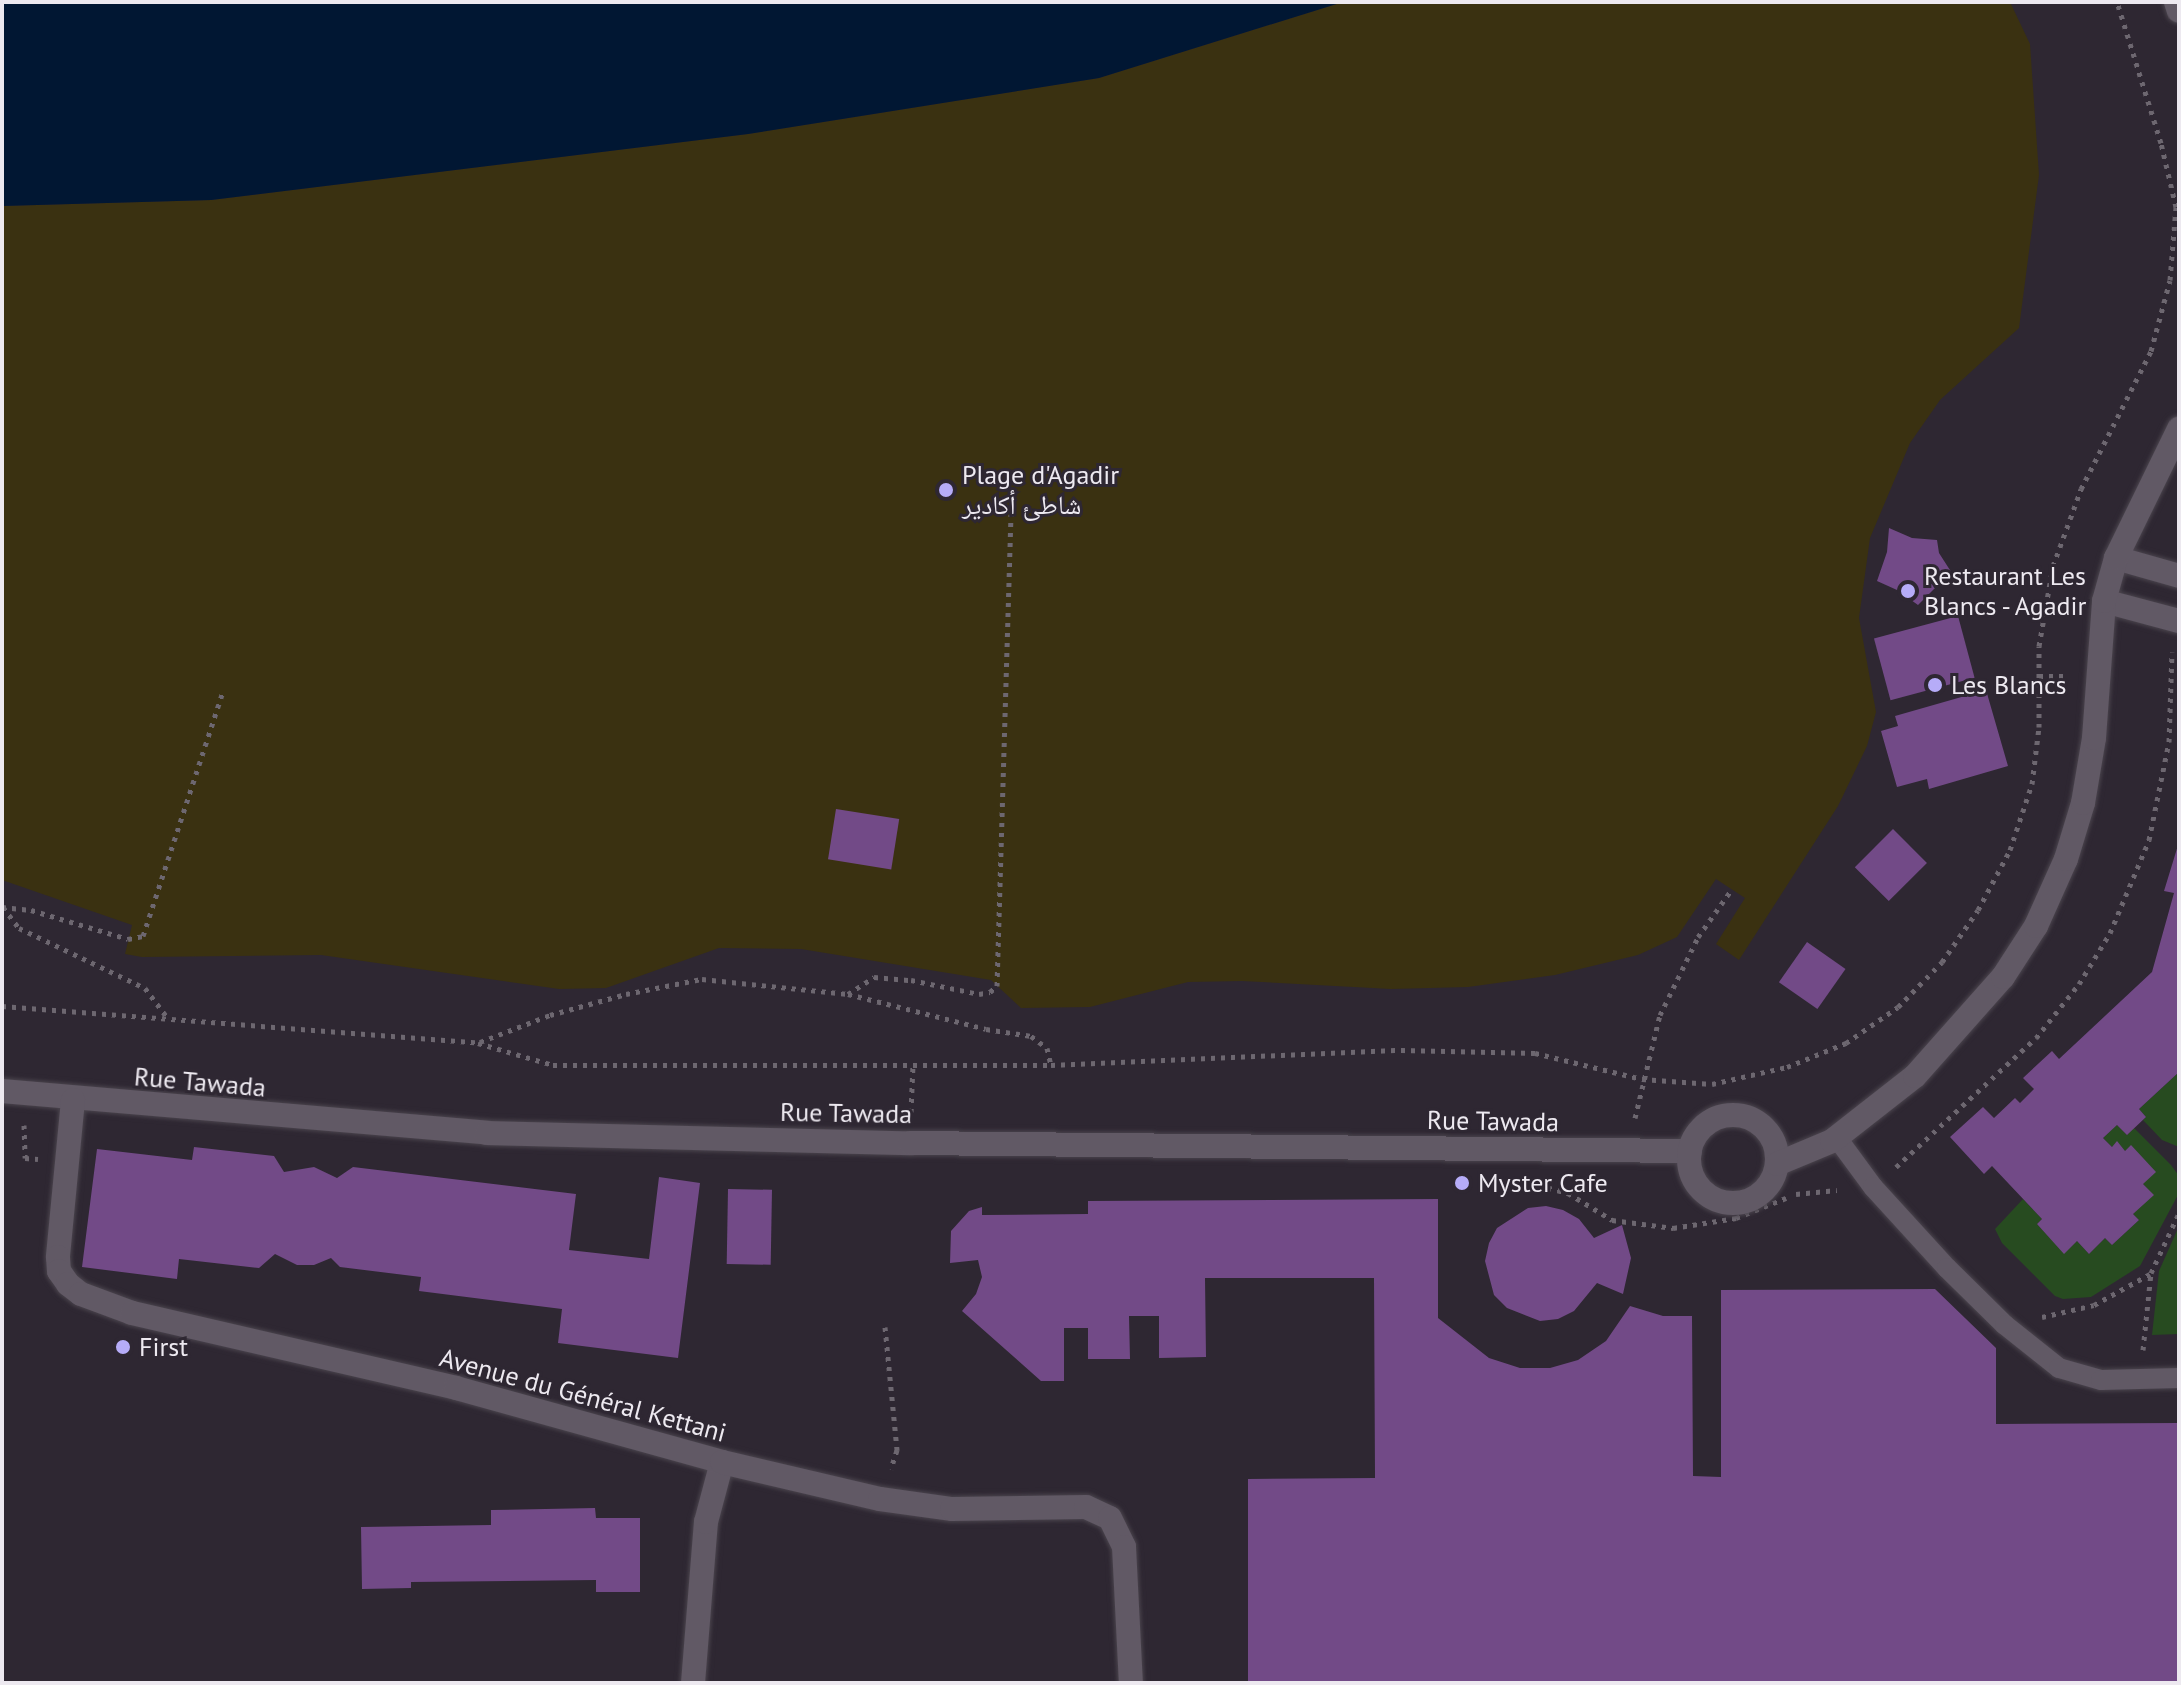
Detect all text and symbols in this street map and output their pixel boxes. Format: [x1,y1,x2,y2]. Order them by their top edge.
place label: Plage d'Agadir شاطئ أكادير [962,459,1119,520]
marker: Plage d'Agadir شاطئ أكادير [937,481,955,499]
place label: Restaurant Les Blancs - Agadir [1924,560,2091,622]
marker: Restaurant Les Blancs - Agadir [1899,582,1917,600]
place label: Les Blancs [1951,669,2067,701]
marker: Les Blancs [1926,676,1944,694]
street label: Rue Tawada [132,1061,268,1103]
street label: Rue Tawada [779,1096,913,1130]
street label: Rue Tawada [1426,1104,1560,1138]
place label: Myster Cafe [1478,1167,1608,1199]
marker: Myster Cafe [1453,1174,1471,1192]
place label: First [139,1331,188,1363]
marker: First [114,1338,132,1356]
street label: Avenue du Général Kettani [436,1342,730,1448]

